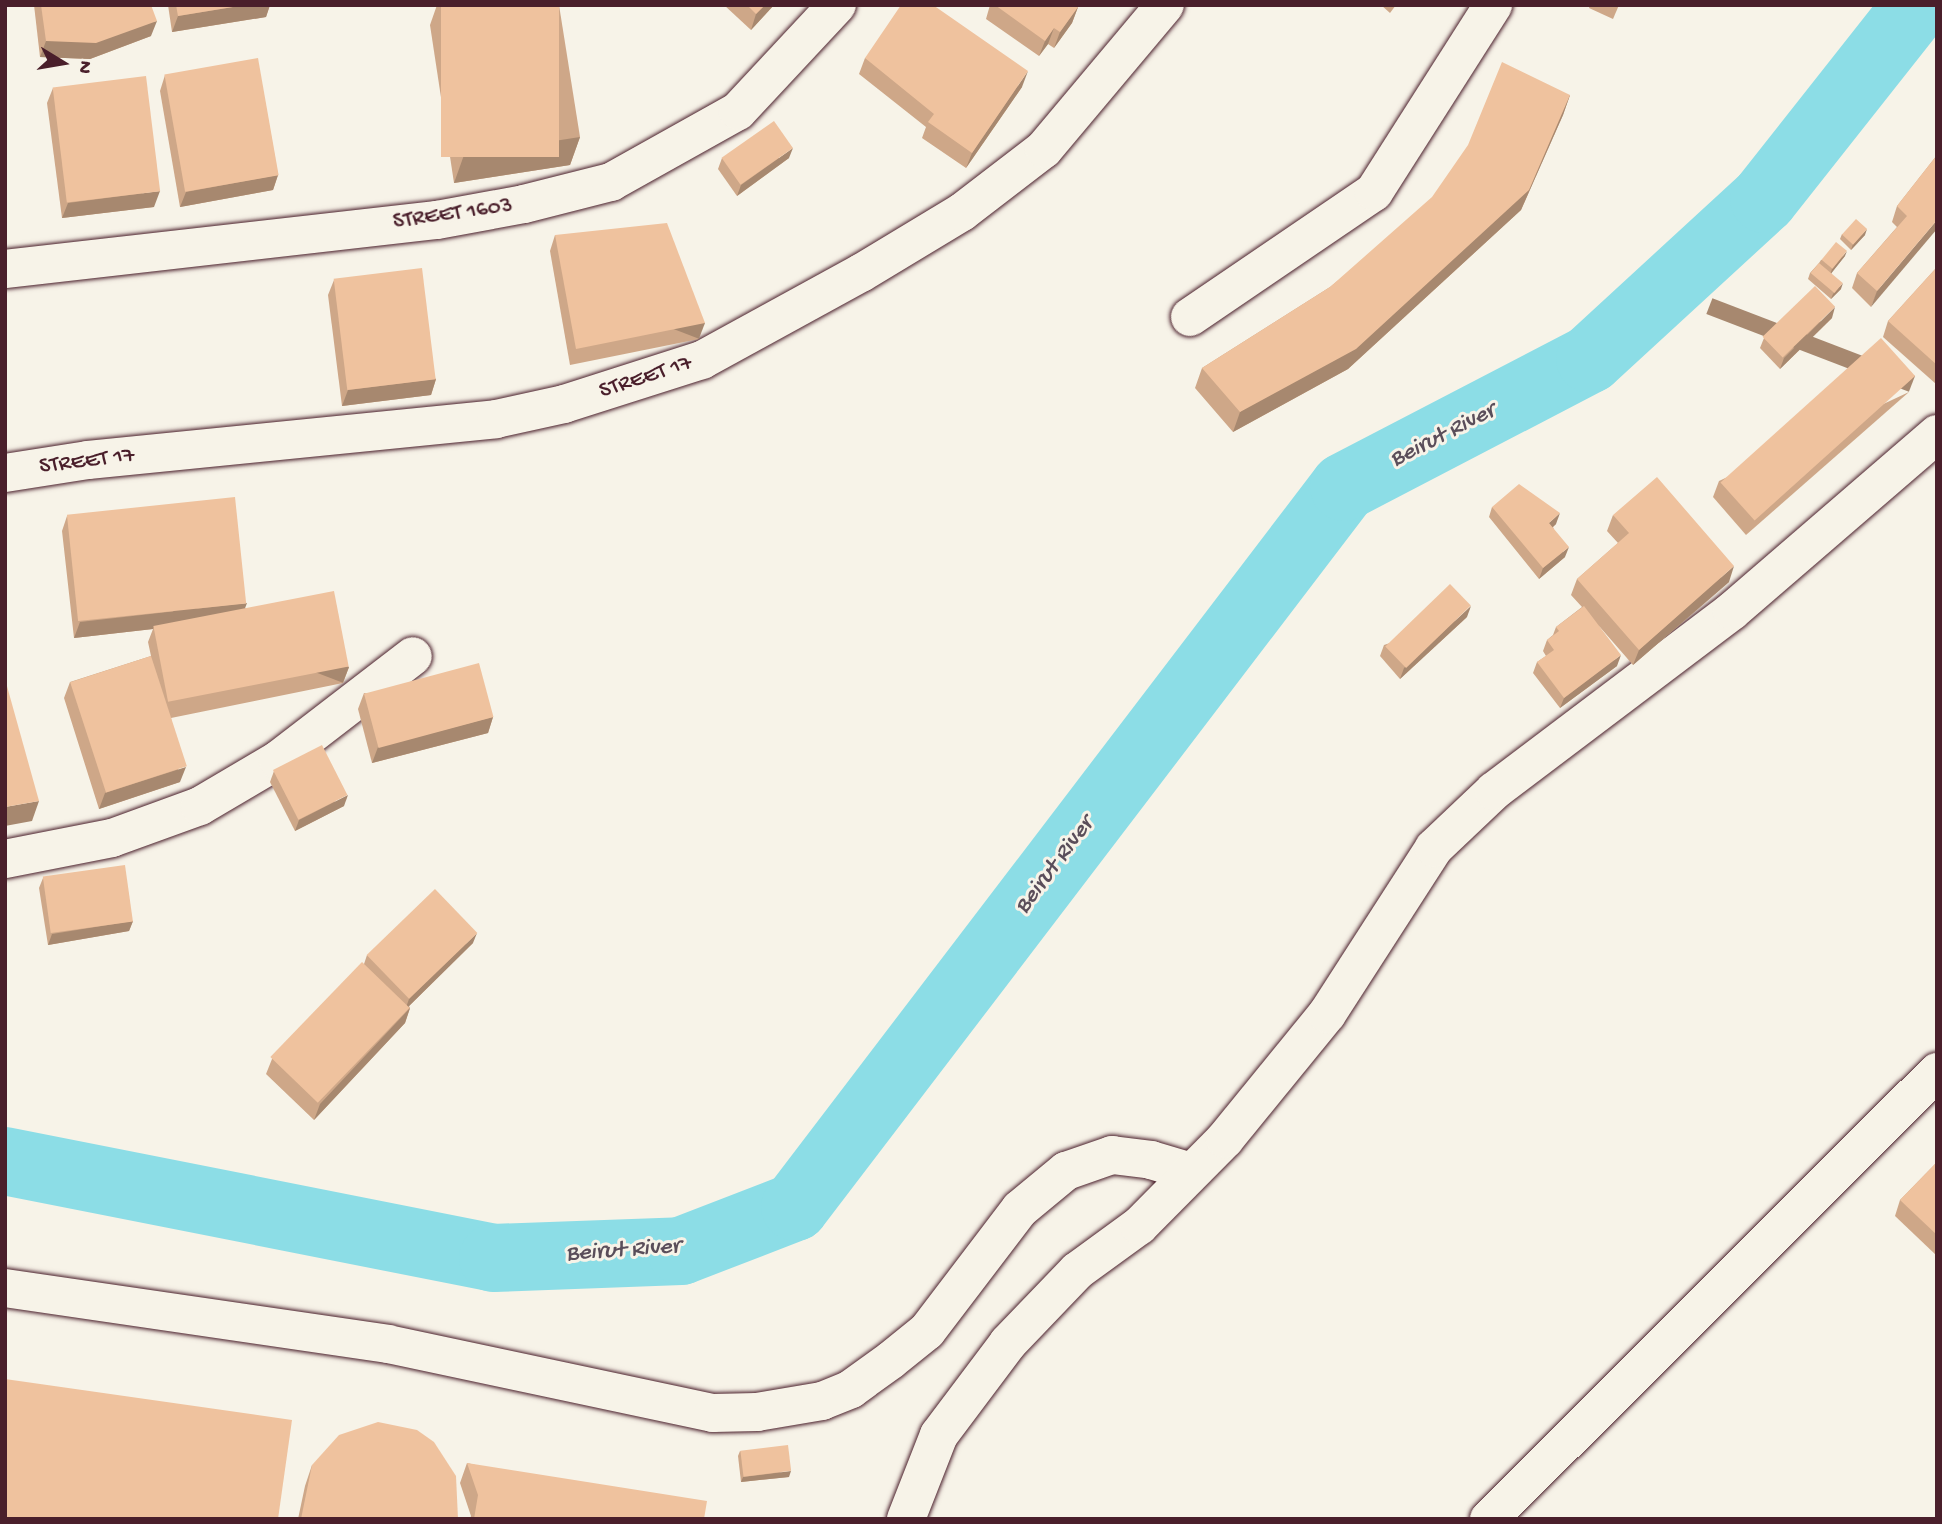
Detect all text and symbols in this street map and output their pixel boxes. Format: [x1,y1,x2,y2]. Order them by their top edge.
north arrow [28,28,98,98]
text: N [72,59,97,75]
street label: STREET 1603 [391,193,515,237]
street label: STREET 17 [596,350,696,406]
water label: Beirut River [1386,397,1500,475]
street label: STREET 17 [38,442,136,482]
water label: Beirut River [1009,812,1101,920]
water label: Beirut River [565,1233,681,1269]

